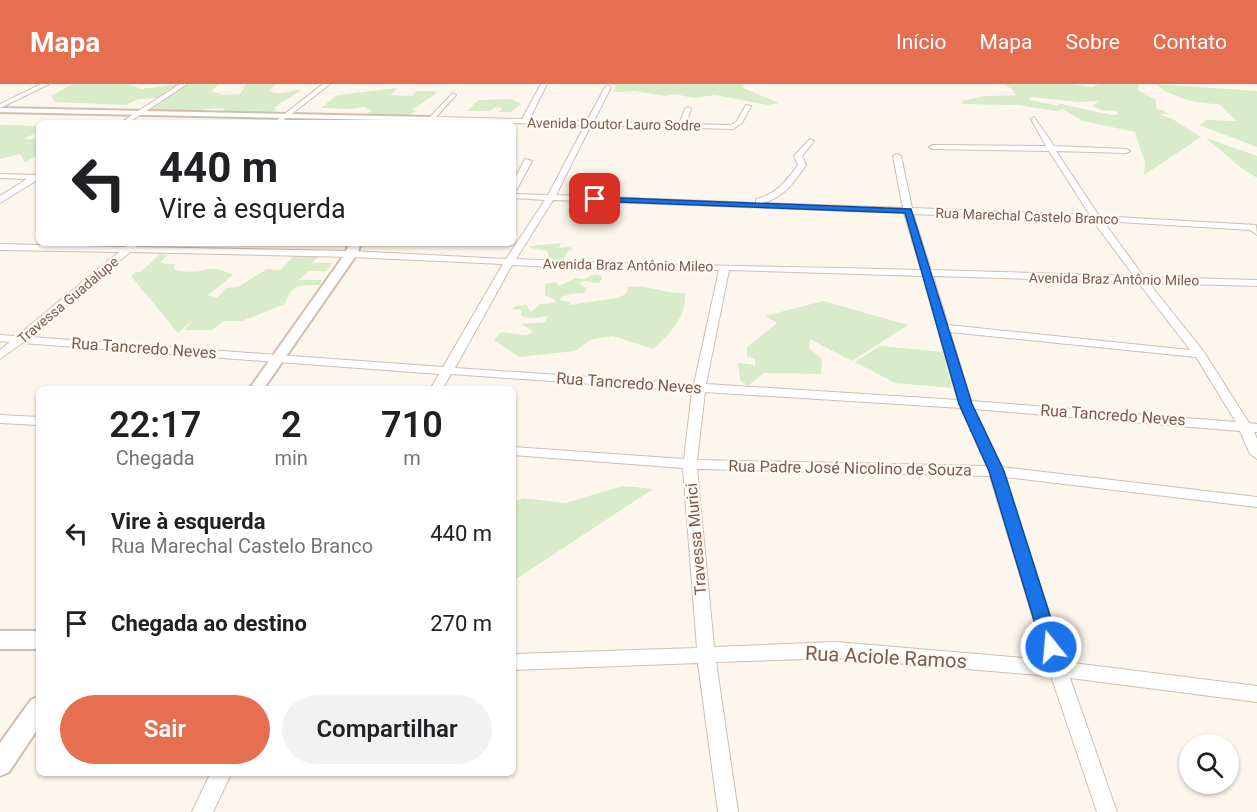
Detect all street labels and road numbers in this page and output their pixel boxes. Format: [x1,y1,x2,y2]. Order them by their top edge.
street label: Avenida Doutor Lauro Sodre [527,114,701,134]
street label: Rua Marechal Castelo Branco [935,205,1119,227]
street label: Travessa Guadalupe [14,253,122,347]
street label: Avenida Braz Antônio Mileo [543,256,713,274]
street label: Avenida Braz Antônio Mileo [1029,270,1199,288]
street label: Rua Tancredo Neves [71,333,217,363]
street label: Rua Tancredo Neves [556,368,702,398]
street label: Rua Tancredo Neves [1040,400,1186,430]
street label: Rua Padre José Nicolino de Souza [728,456,972,480]
street label: Travessa Murici [682,482,710,596]
street label: Rua Aciole Ramos [805,641,967,673]

